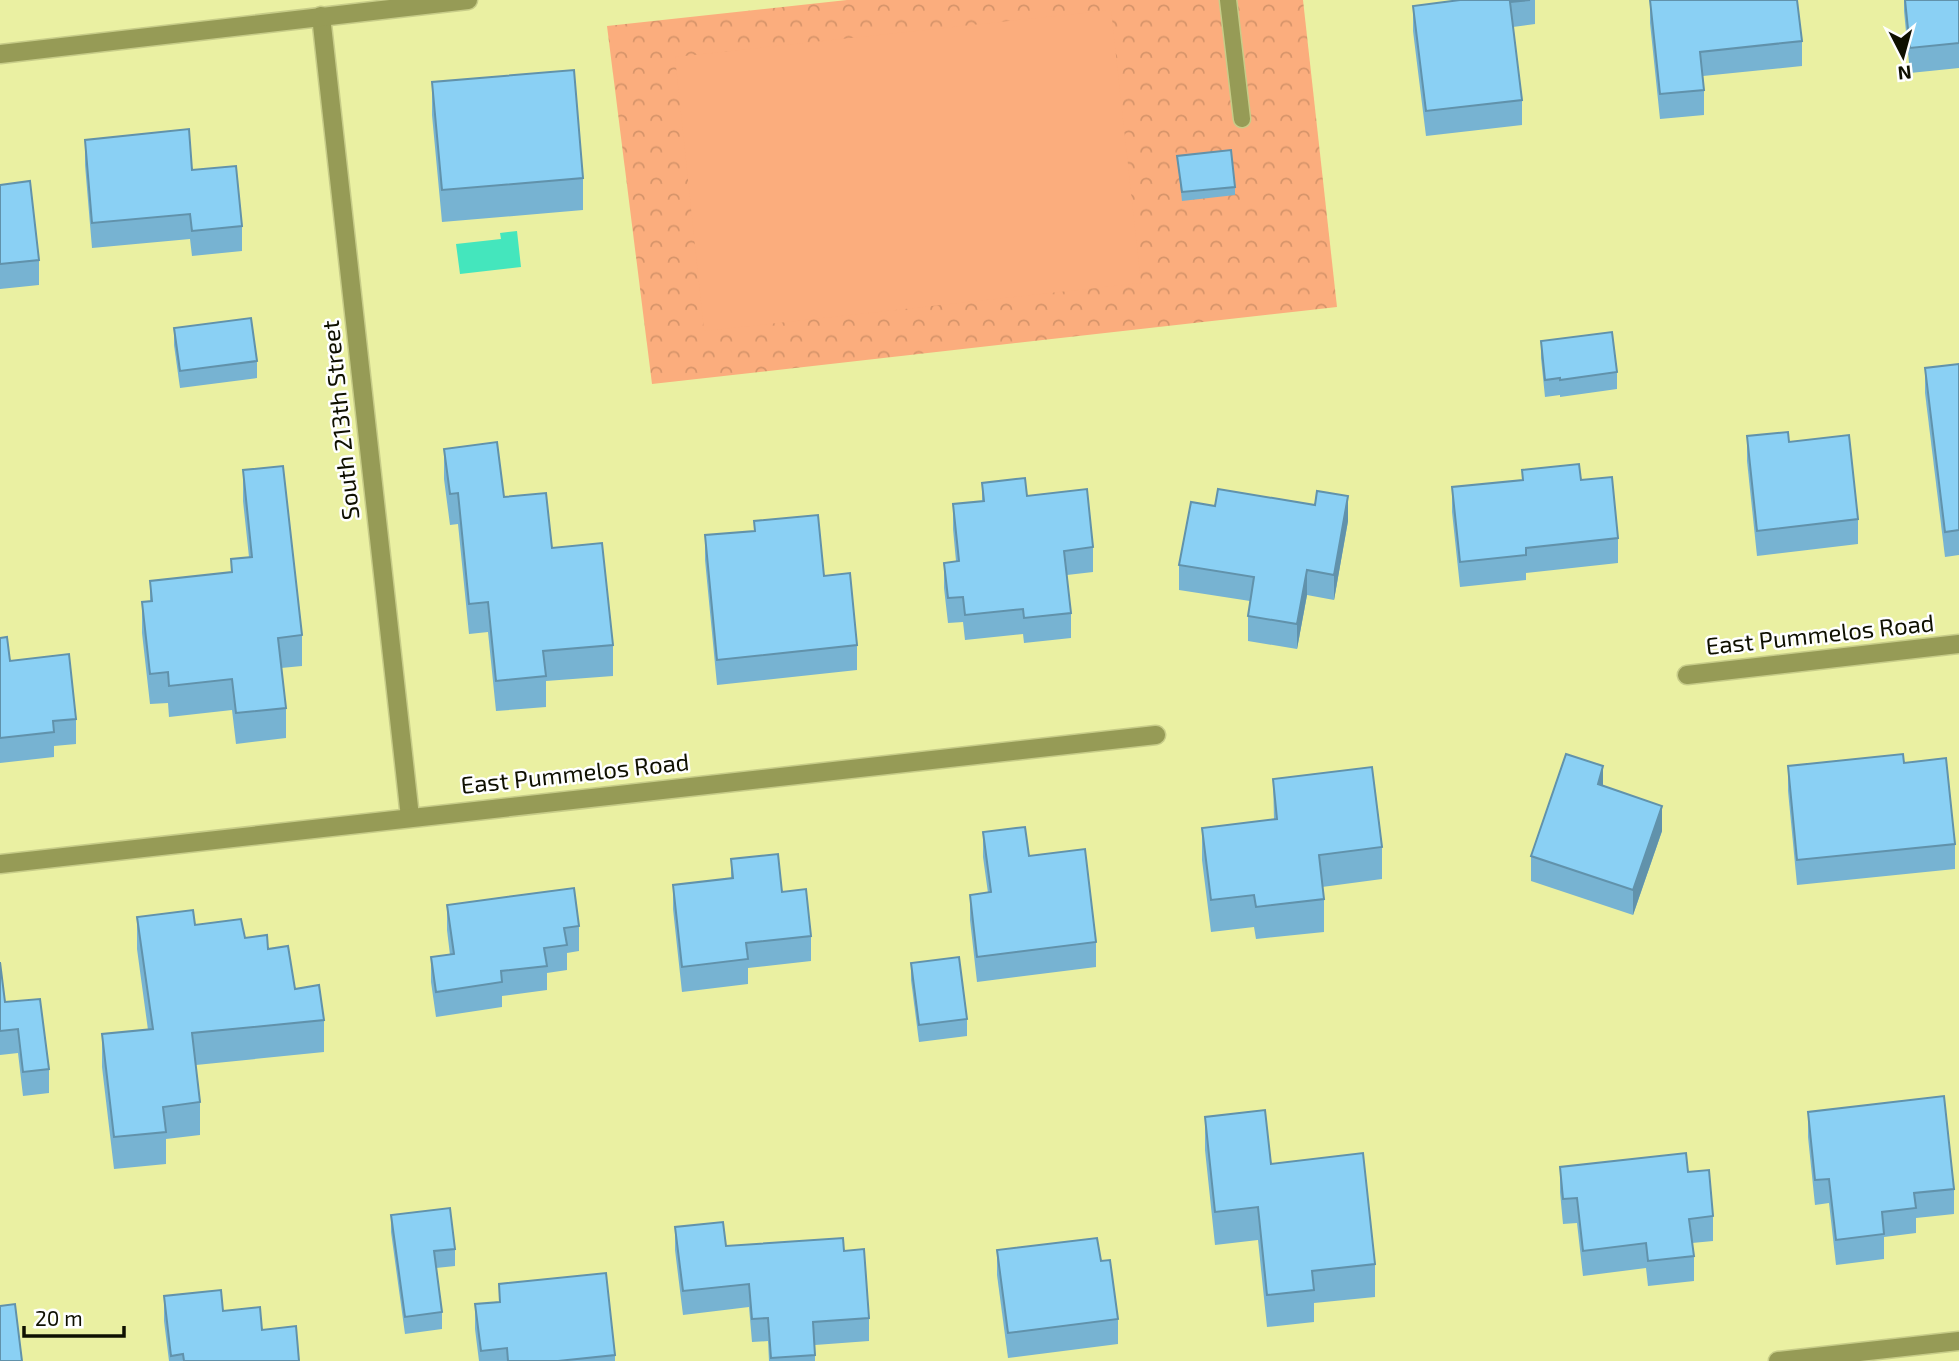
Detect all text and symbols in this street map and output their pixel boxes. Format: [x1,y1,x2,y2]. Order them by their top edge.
north arrow [1868,21,1938,91]
text: N [1897,61,1913,86]
street label: South 213th Street [315,319,364,521]
street label: East Pummelos Road [1704,607,1936,660]
street label: East Pummelos Road [459,746,691,799]
scale bar [24,1294,124,1338]
text: 20 m [35,1305,83,1330]

